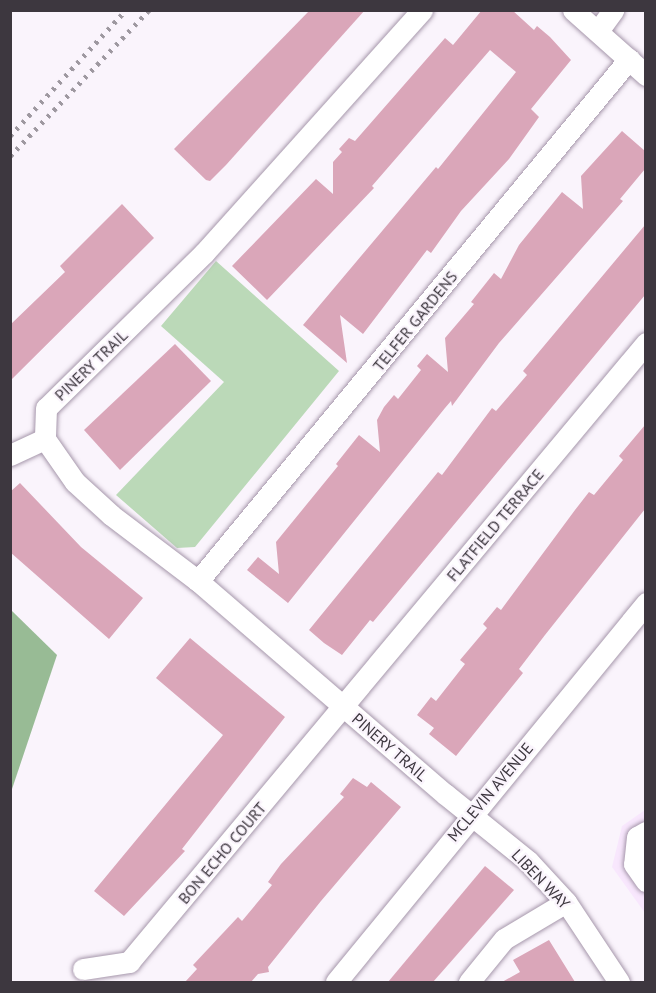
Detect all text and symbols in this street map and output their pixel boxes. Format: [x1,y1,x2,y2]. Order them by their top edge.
street label: TELFER GARDENS [369,267,461,375]
street label: PINERY TRAIL [50,325,132,405]
street label: FLATFIELD TERRACE [442,465,548,585]
street label: PINERY TRAIL [348,709,432,785]
street label: MCLEVIN AVENUE [443,739,537,845]
street label: BON ECHO COURT [174,798,270,908]
street label: LIBEN WAY [508,845,574,913]

